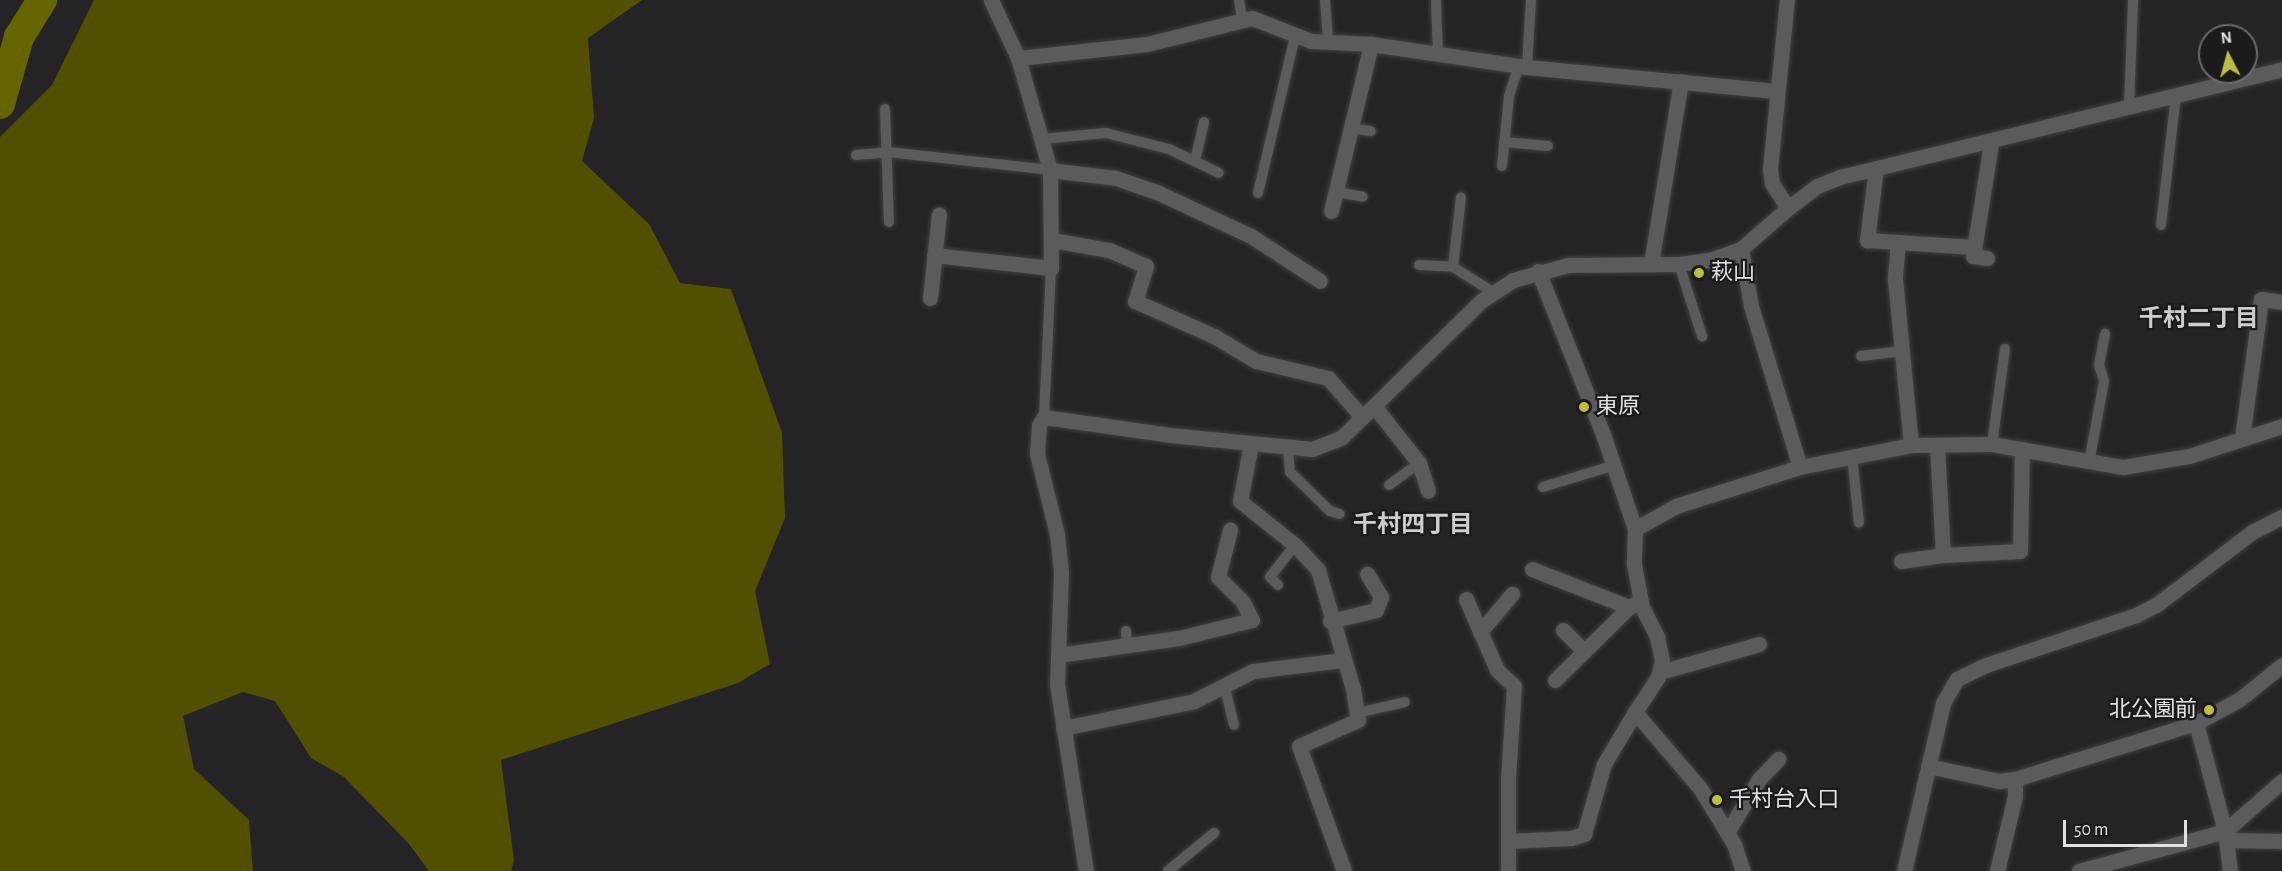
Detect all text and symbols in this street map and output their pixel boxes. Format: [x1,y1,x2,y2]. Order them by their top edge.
north arrow [2198,24,2258,84]
text: N [2220,30,2233,47]
place label: 萩山 [1711,260,1755,286]
marker: 萩山 [1692,266,1706,280]
district label: 千村二丁目 [2139,306,2259,334]
place label: 東原 [1596,394,1640,420]
marker: 東原 [1577,400,1591,414]
district label: 千村四丁目 [1353,512,1473,540]
place label: 北公園前 [2109,697,2197,723]
marker: 北公園前 [2202,703,2216,717]
place label: 千村台入口 [1729,787,1839,813]
marker: 千村台入口 [1710,793,1724,807]
scale bar [2066,808,2190,846]
text: 50 m [2074,821,2108,839]

